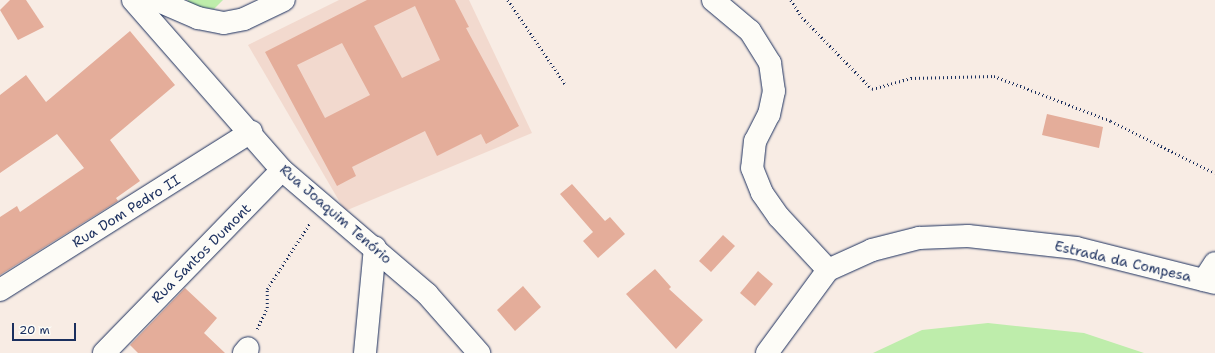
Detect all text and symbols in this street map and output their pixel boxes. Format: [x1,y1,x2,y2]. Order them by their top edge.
street label: Rua Joaquim Tenório [277,161,395,267]
street label: Rua Dom Pedro II [69,171,183,251]
street label: Rua Santos Dumont [148,200,254,306]
street label: Estrada da Compesa [1053,237,1193,285]
scale bar [14,315,78,341]
text: 20 m [19,322,50,338]

